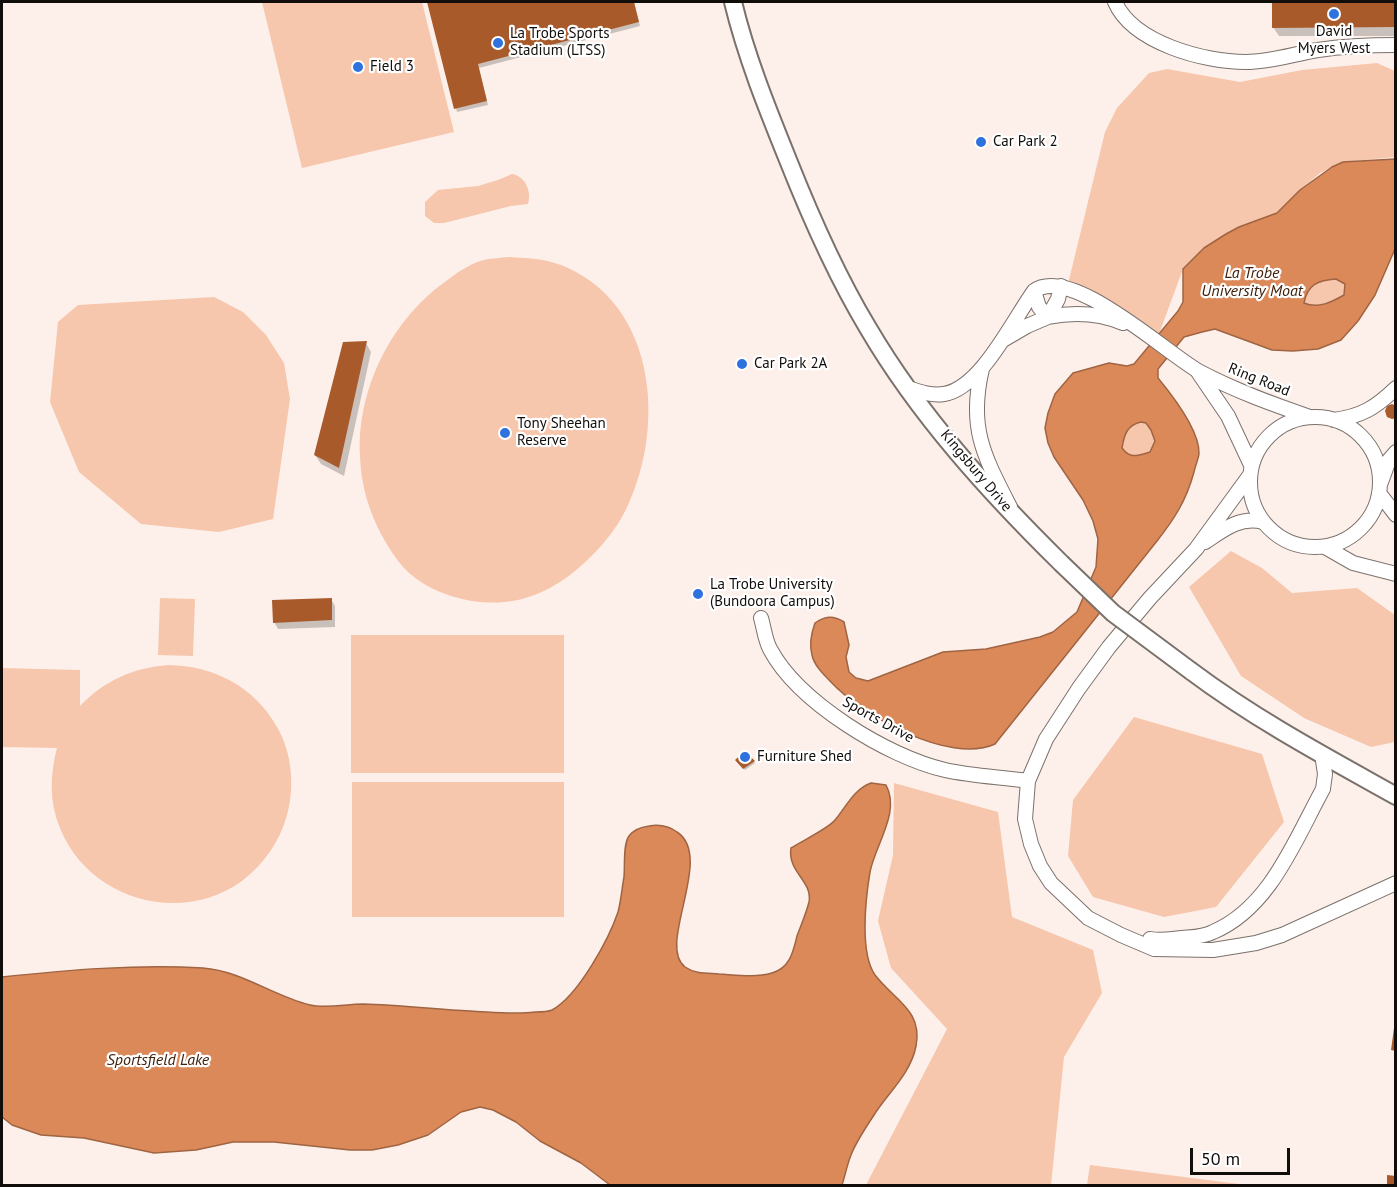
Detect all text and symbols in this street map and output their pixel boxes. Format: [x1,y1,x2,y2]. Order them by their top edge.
marker: David Myers West [1327,7,1341,21]
place label: David Myers West [1298,23,1370,58]
place label: La Trobe Sports Stadium (LTSS) [510,25,610,60]
marker: La Trobe Sports Stadium (LTSS) [491,36,505,50]
place label: Field 3 [370,58,414,76]
marker: Field 3 [351,60,365,74]
place label: Car Park 2 [993,133,1058,151]
marker: Car Park 2 [974,135,988,149]
water label: La Trobe University Moat [1201,263,1303,301]
place label: Car Park 2A [754,355,827,373]
marker: Car Park 2A [735,357,749,371]
street label: Ring Road [1226,359,1292,401]
place label: Tony Sheehan Reserve [517,415,606,450]
marker: Tony Sheehan Reserve [498,426,512,440]
street label: Kingsbury Drive [936,426,1016,516]
place label: La Trobe University (Bundoora Campus) [710,576,835,611]
marker: La Trobe University (Bundoora Campus) [691,587,705,601]
street label: Sports Drive [839,693,917,747]
place label: Furniture Shed [757,748,852,766]
marker: Furniture Shed [738,750,752,764]
water label: Sportsfield Lake [107,1050,209,1070]
scale bar [1193,1136,1294,1174]
text: 50 m [1201,1147,1240,1170]

